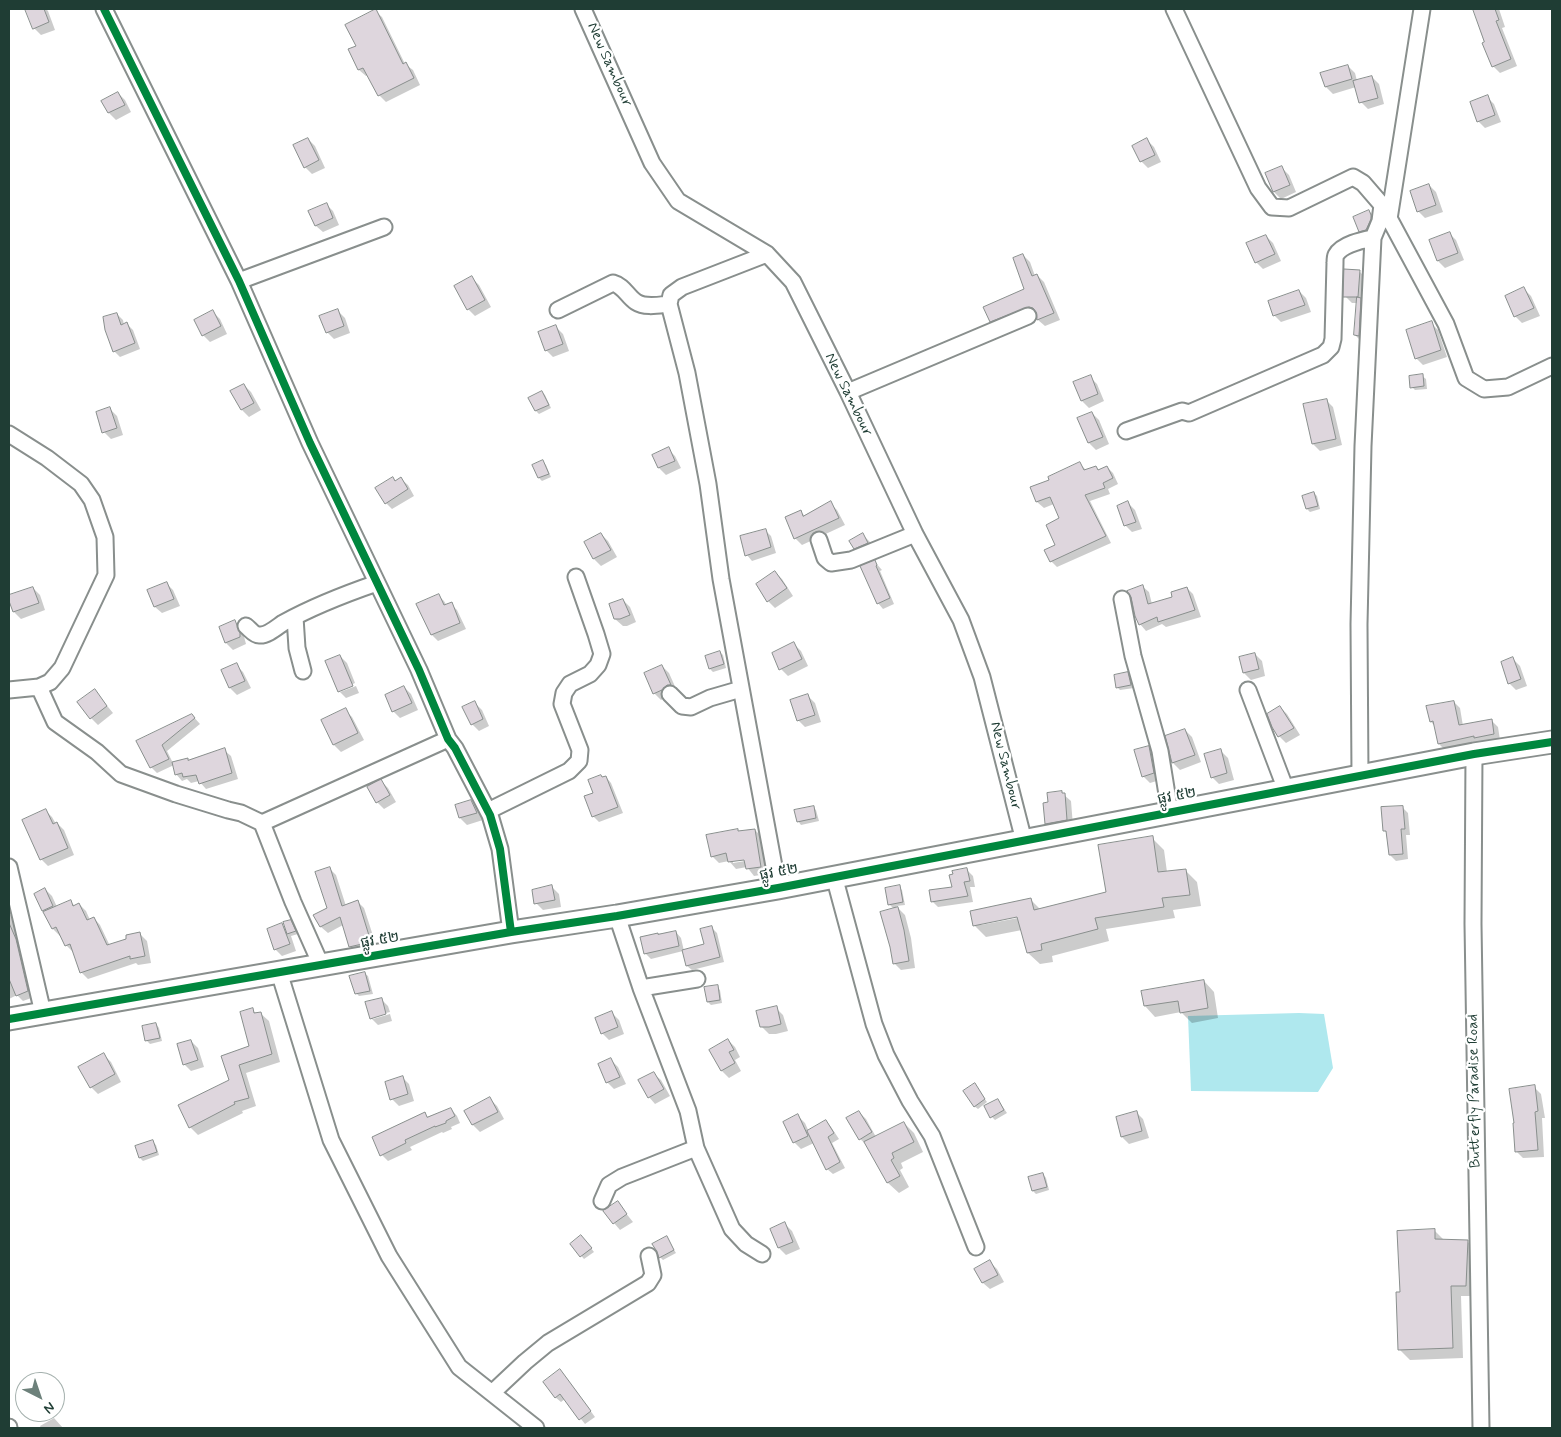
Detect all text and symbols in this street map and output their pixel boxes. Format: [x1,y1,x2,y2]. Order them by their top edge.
street label: New Sambour [582,20,636,110]
street label: New Sambour [820,350,876,440]
street label: New Sambour [985,720,1025,812]
street label: ផ្លូវ ៥២ [1156,784,1198,810]
street label: ផ្លូវ ៥២ [758,860,800,886]
street label: ផ្លូវ ៥២ [359,929,401,953]
street label: Butterfly Paradise Road [1465,1014,1485,1168]
north arrow [15,1372,65,1422]
text: N [40,1398,59,1417]

